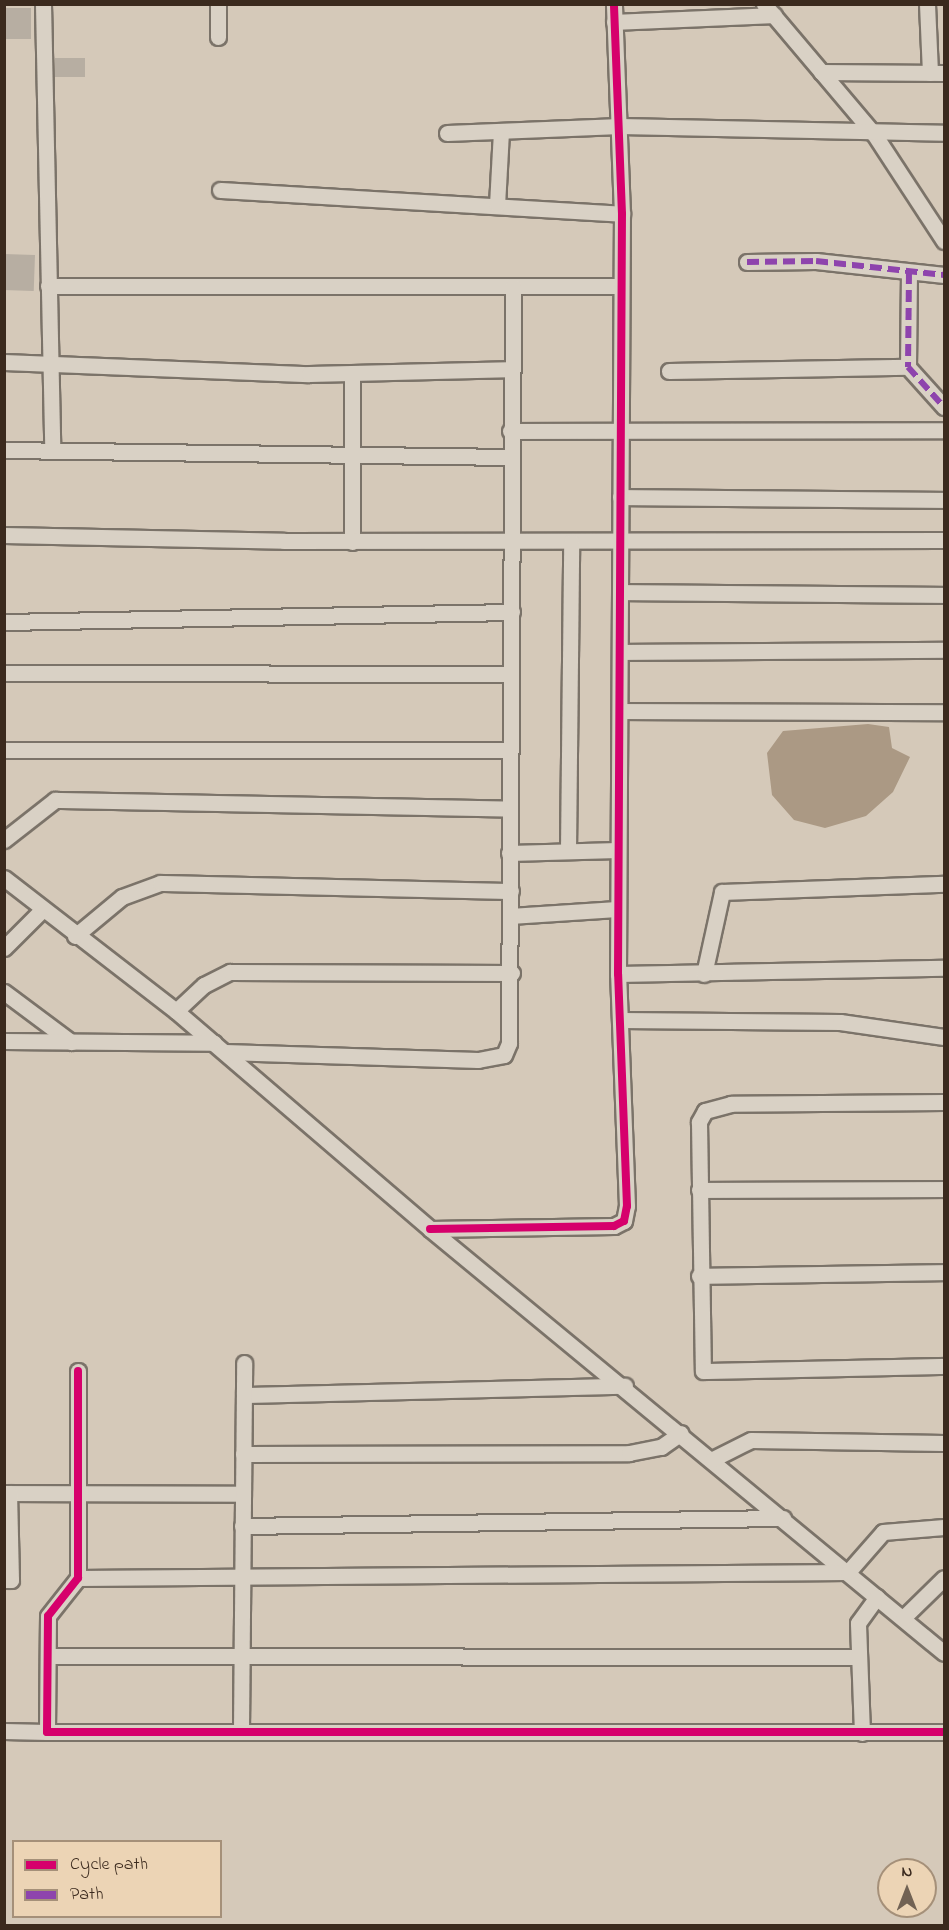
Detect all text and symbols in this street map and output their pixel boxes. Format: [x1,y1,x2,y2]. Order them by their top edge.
legend [12,1840,222,1918]
text: Cycle path [70,1852,148,1878]
north arrow [877,1858,937,1918]
text: N [902,1860,912,1884]
text: Path [70,1882,104,1908]

